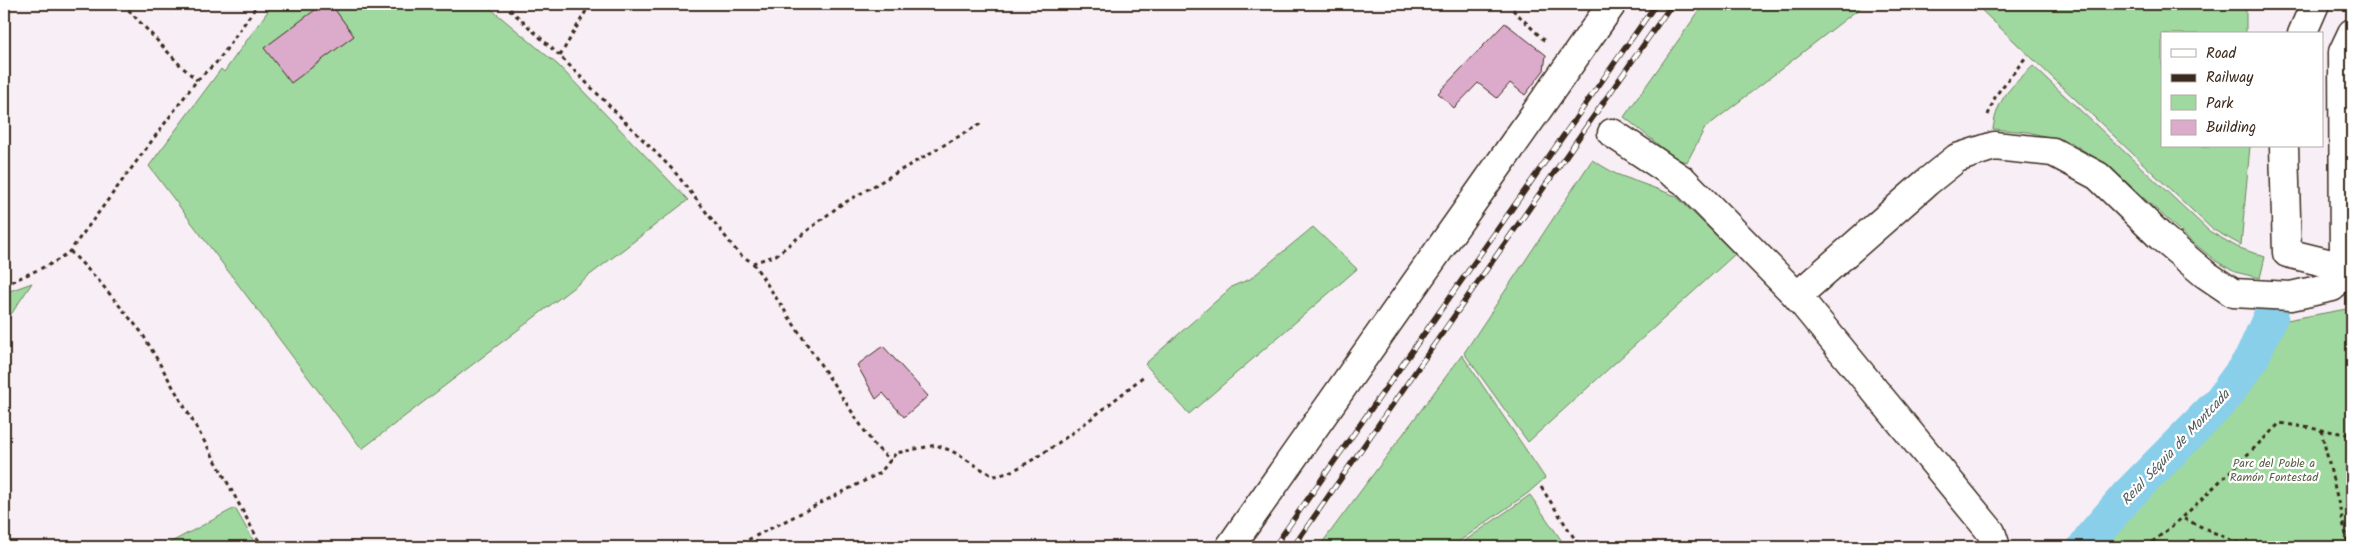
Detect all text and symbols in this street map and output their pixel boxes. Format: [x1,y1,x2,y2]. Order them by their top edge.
legend [2161,32,2324,148]
text: Road [2206,42,2237,66]
text: Railway [2206,66,2254,90]
text: Park [2206,92,2234,116]
text: Building [2206,116,2256,140]
water label: Reial Séquia de Montcada [2116,384,2236,511]
park label: Parc del Poble a Ramón Fontestad [2230,454,2319,487]

